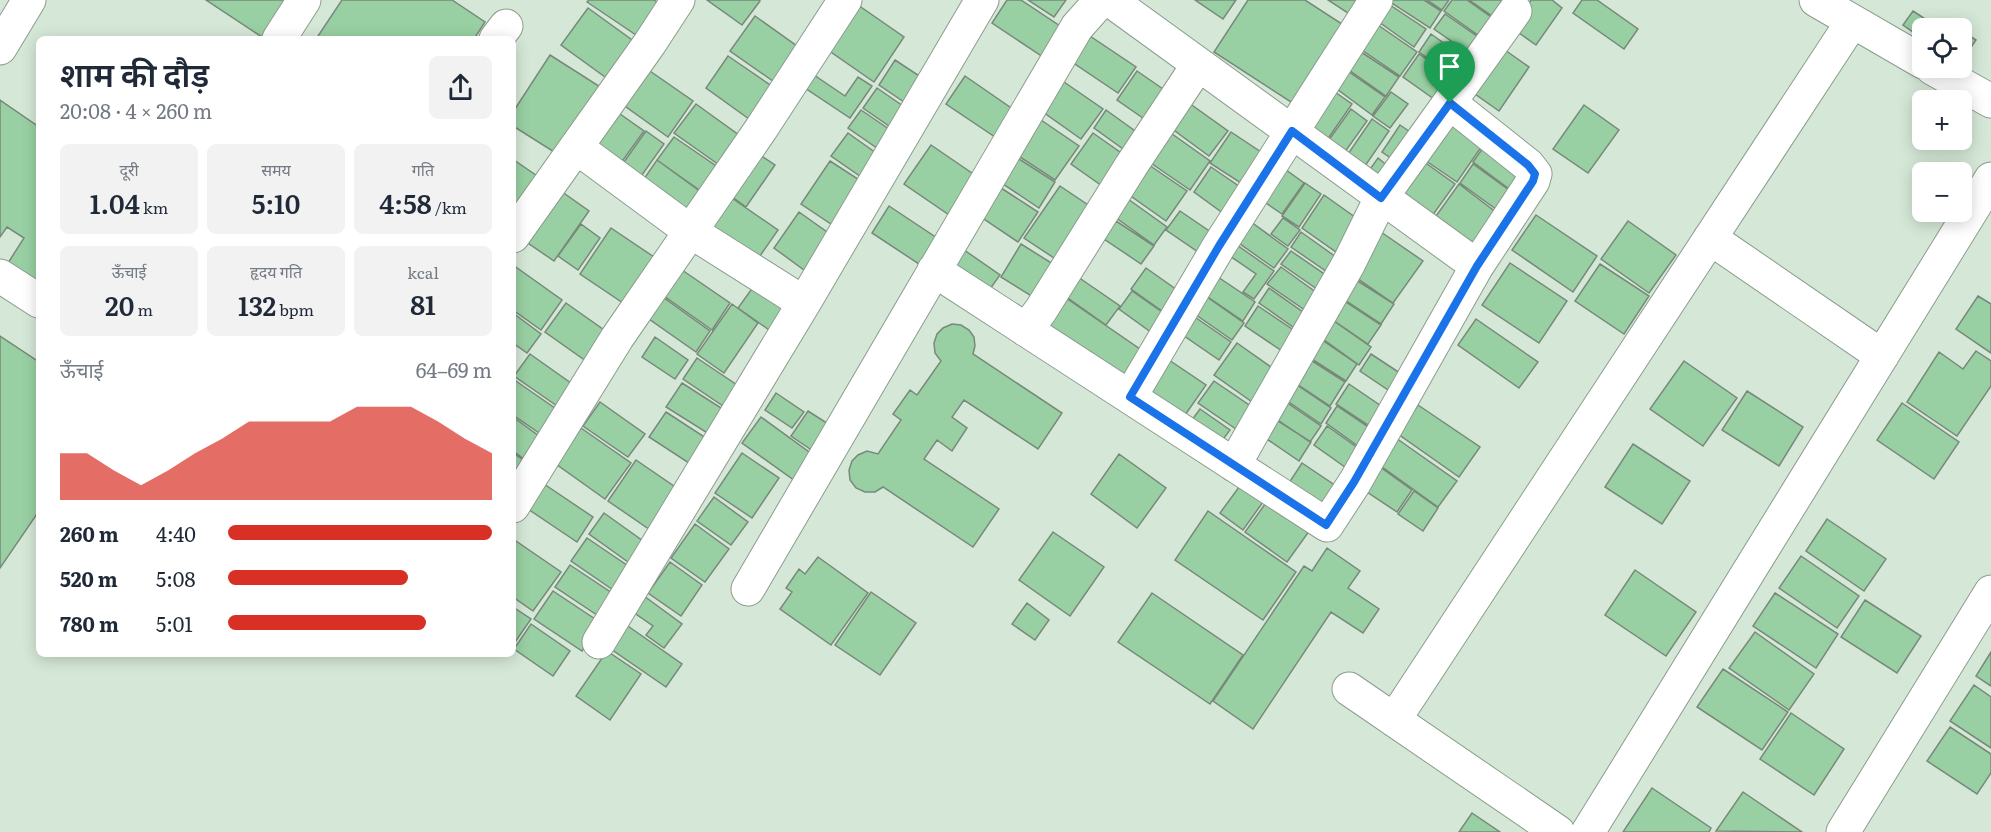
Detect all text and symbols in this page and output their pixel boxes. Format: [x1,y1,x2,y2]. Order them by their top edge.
map controls [1912,18,1972,222]
button: locate [1912,18,1972,78]
pin [1424,41,1475,103]
text: शाम की दौड़ [60,48,209,97]
icon: arrive [1433,50,1466,83]
button: share [429,56,492,119]
button: + [1912,90,1972,150]
text: 20:08 · 4 × 260 m [60,95,212,125]
text: दूरी [119,157,139,181]
text: समय [261,157,291,181]
text: गति [412,157,434,181]
button: − [1912,162,1972,222]
text: 1.04 [90,183,140,222]
text: 5:10 [252,183,300,222]
text: 4:58 [379,183,432,222]
text: km [140,195,168,219]
text: /km [432,195,467,219]
text: ऊँचाई [112,259,146,283]
text: हृदय गति [250,259,302,283]
text: kcal [407,260,439,284]
text: 81 [410,284,436,323]
text: 20 [105,285,134,324]
text: 132 [238,285,276,324]
text: m [134,297,153,321]
text: bpm [276,297,314,321]
text: ऊँचाई [60,354,103,384]
text: 64–69 m [416,354,492,384]
text: 260 m [60,518,119,548]
text: 4:40 [156,518,196,548]
text: 520 m [60,563,118,593]
text: 5:08 [156,563,195,593]
text: 780 m [60,608,119,638]
text: 5:01 [156,608,193,638]

